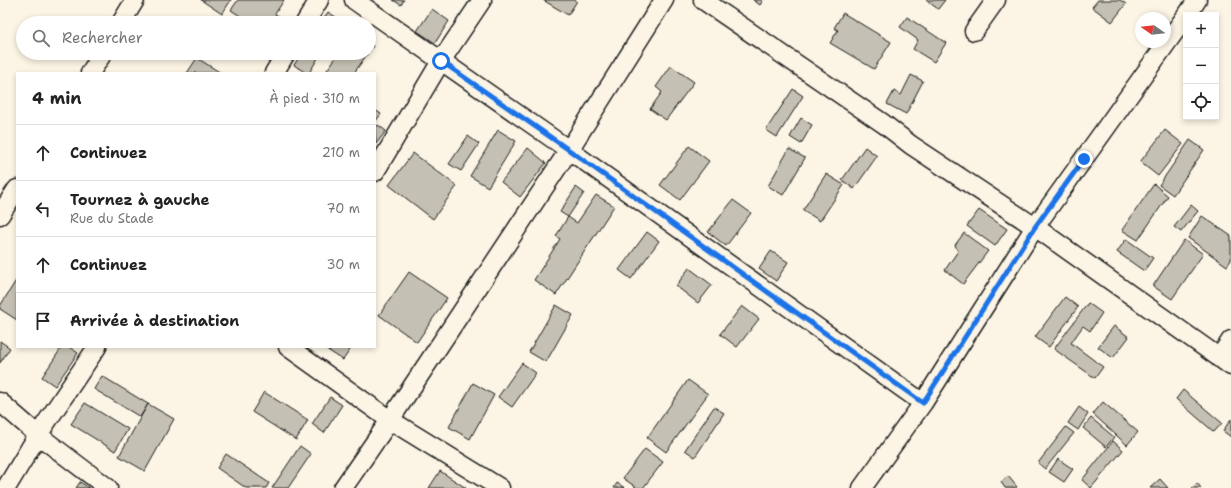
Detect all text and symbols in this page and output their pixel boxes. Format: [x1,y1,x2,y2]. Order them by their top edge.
north arrow [1135,12,1171,48]
map controls [1183,12,1219,120]
button: + [1183,12,1219,48]
search box [16,16,376,60]
icon: search [30,27,52,49]
text: Rechercher [62,28,143,48]
button: − [1183,48,1219,84]
route start [432,52,450,70]
button: locate [1183,84,1219,120]
text: 4 min [32,87,82,109]
text: À pied · 310 m [269,90,360,107]
icon: ahead [32,142,54,164]
text: Continuez [70,143,147,163]
text: 210 m [322,144,360,161]
route end [1075,150,1093,168]
text: Tournez à gauche [70,190,210,210]
icon: left [32,198,54,220]
text: 70 m [326,200,360,217]
text: Rue du Stade [70,210,154,227]
icon: ahead [32,254,54,276]
text: Continuez [70,255,147,275]
text: 30 m [326,256,360,273]
icon: arrive [32,310,54,332]
text: Arrivée à destination [70,311,239,331]

